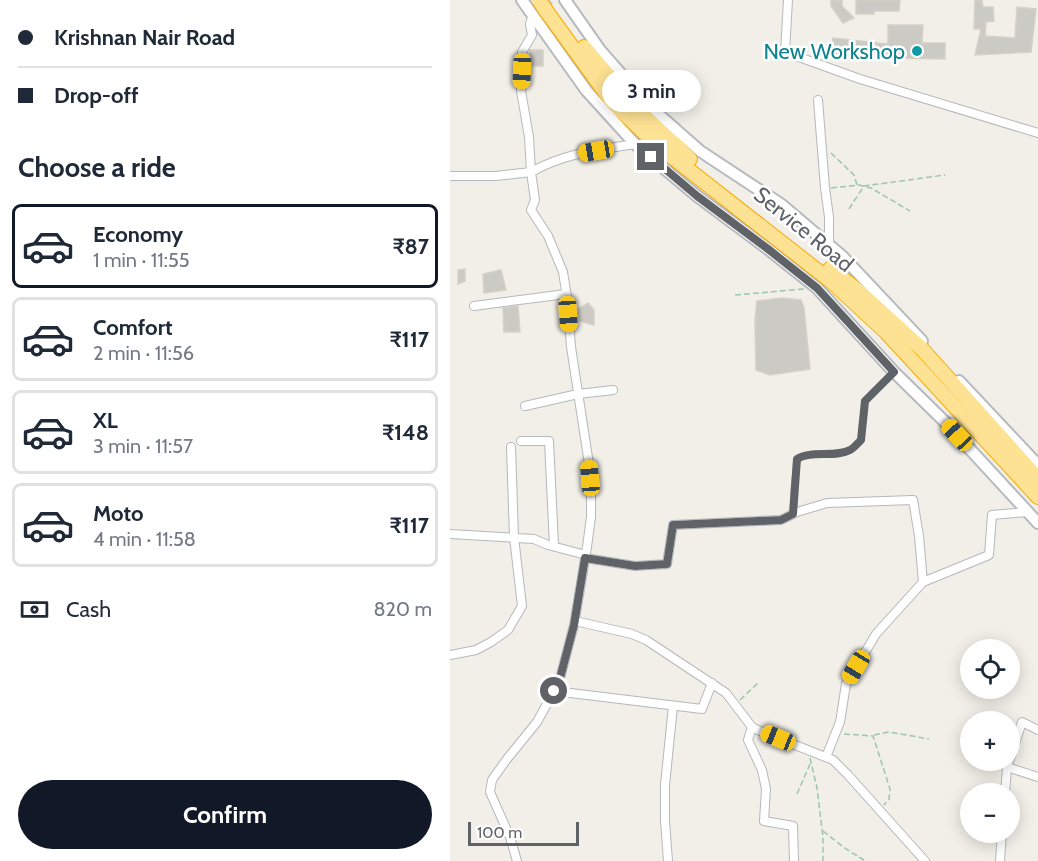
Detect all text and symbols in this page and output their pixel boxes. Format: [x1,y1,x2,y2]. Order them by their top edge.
text: Krishnan Nair Road [54,24,235,51]
place label: New Workshop [763,38,905,65]
marker: New Workshop [910,44,924,58]
car [512,53,532,89]
callout: 3 min [602,70,700,112]
text: 3 min [627,79,676,103]
text: Drop-off [54,82,138,109]
car [577,139,615,163]
route end [637,143,664,170]
text: Choose a ride [18,151,176,184]
street label: Service Road [748,181,859,278]
icon: car [21,219,75,273]
text: Economy [93,221,183,248]
text: ₹87 [393,233,429,260]
text: 1 min · 11:55 [93,248,190,272]
car [558,295,578,333]
icon: car [21,312,75,366]
text: Comfort [93,314,172,341]
text: ₹117 [390,326,429,353]
text: 2 min · 11:56 [93,341,194,365]
icon: car [21,405,75,459]
text: XL [93,407,118,434]
car [938,416,976,454]
text: ₹148 [382,419,429,446]
text: 3 min · 11:57 [93,434,193,458]
car [579,459,601,497]
icon: car [21,498,75,552]
text: Moto [93,500,144,527]
text: ₹117 [390,512,429,539]
text: 4 min · 11:58 [93,527,196,551]
icon: cash [18,593,51,626]
text: Cash [66,596,111,623]
text: 820 m [373,597,432,621]
map controls [960,639,1020,843]
button: locate [960,639,1020,699]
car [839,647,873,687]
route start [540,677,567,704]
button: + [960,711,1020,771]
car [758,723,798,753]
button: Confirm [18,780,432,849]
button: − [960,783,1020,843]
scale bar [468,819,579,846]
text: 100 m [477,823,522,842]

